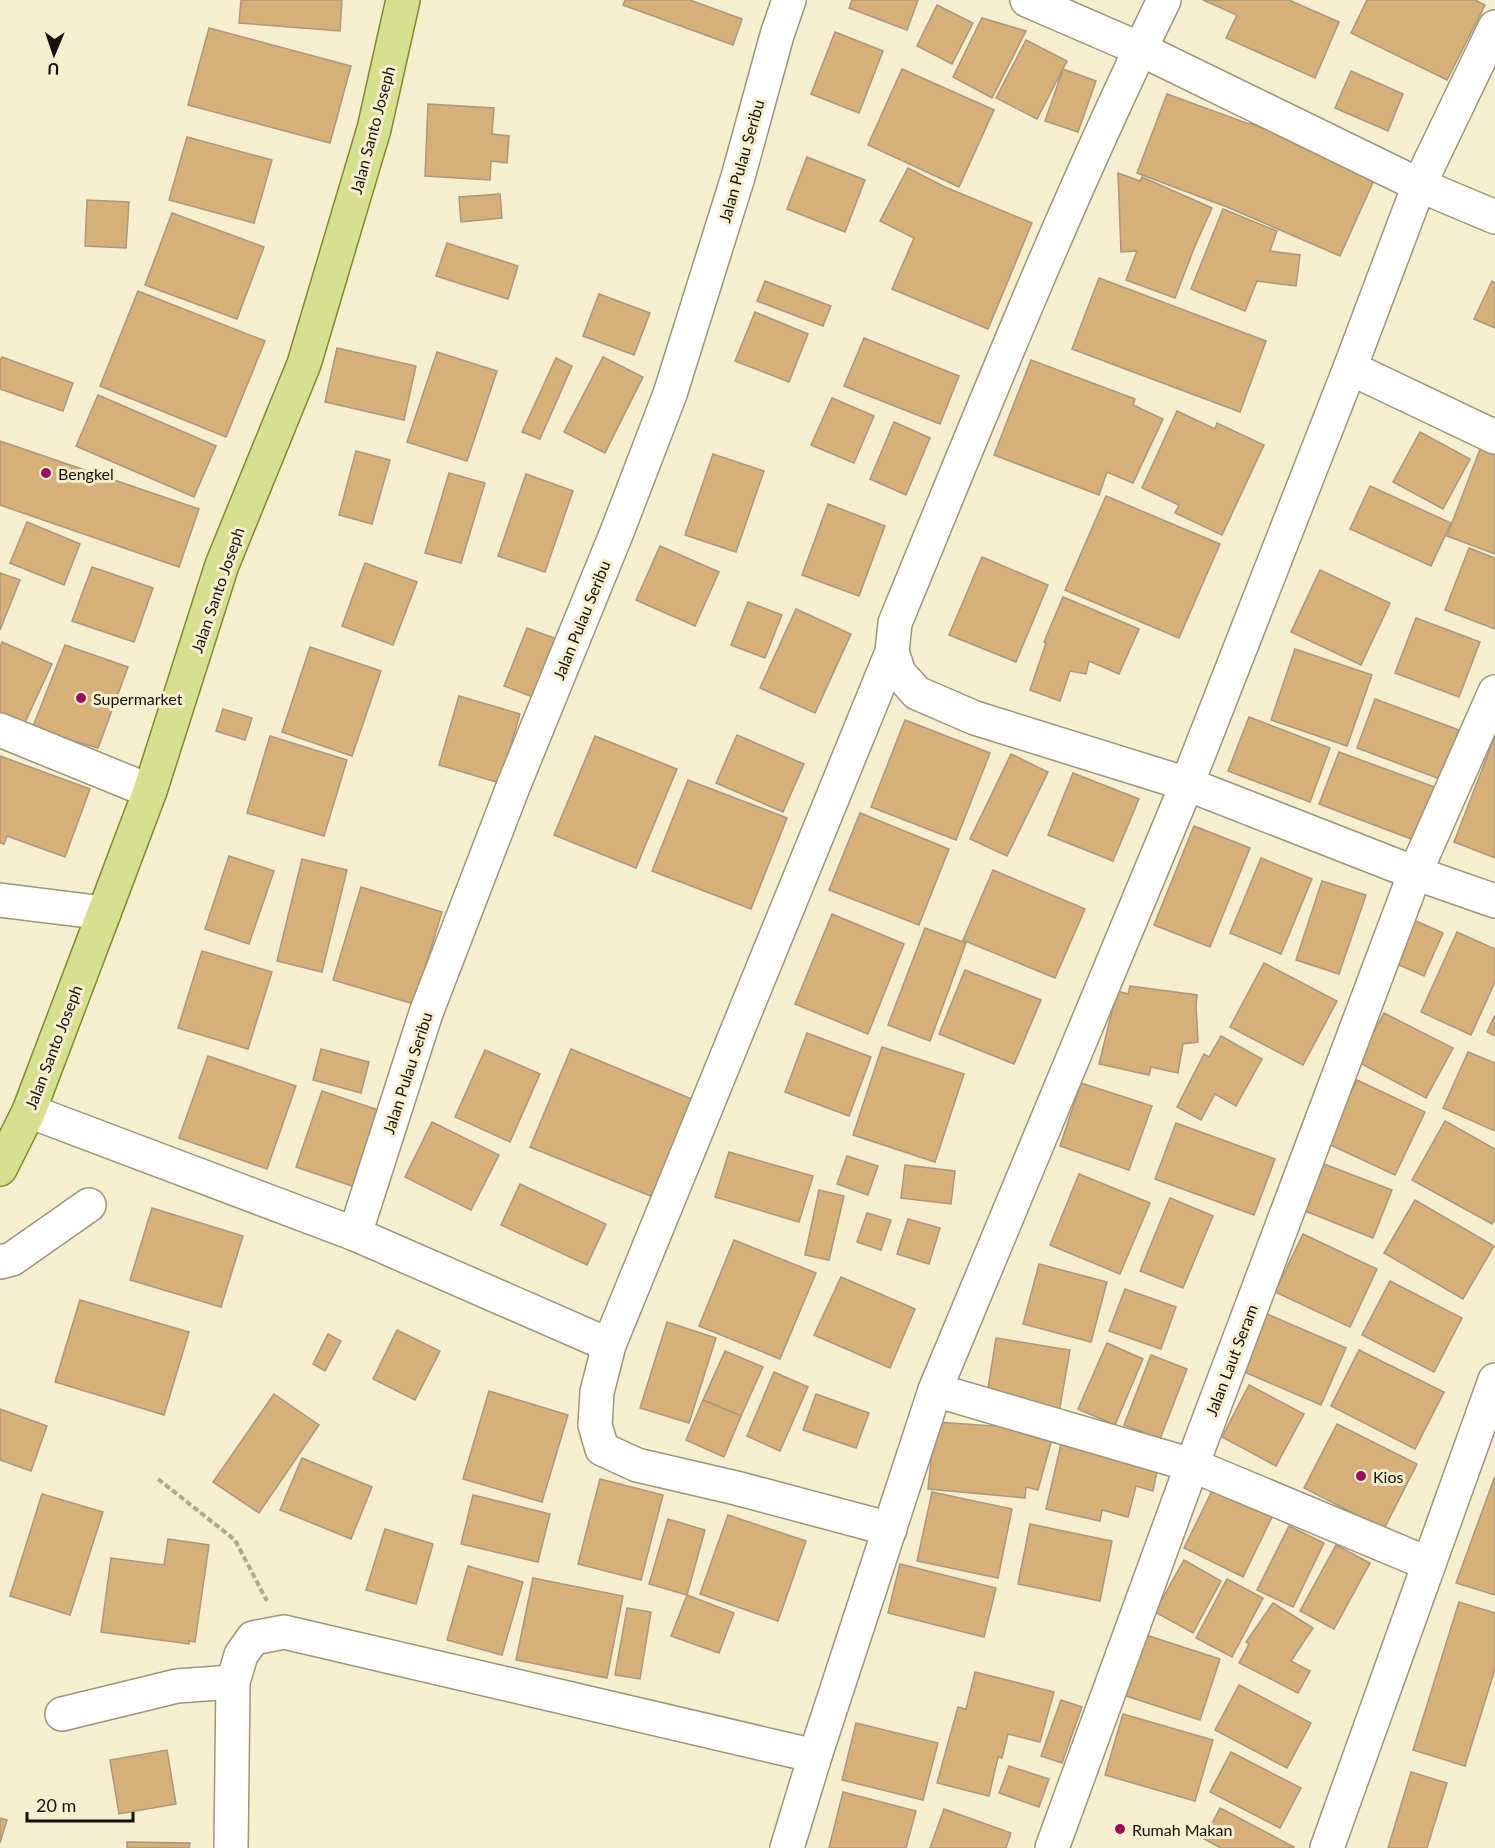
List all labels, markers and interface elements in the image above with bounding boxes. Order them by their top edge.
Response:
north arrow [24,24,84,84]
text: U [47,60,60,79]
street label: Jalan Santo Joseph [346,64,398,196]
street label: Jalan Pulau Seribu [714,97,768,225]
place label: Bengkel [58,464,114,483]
marker: Bengkel [39,466,53,480]
street label: Jalan Santo Joseph [187,525,247,655]
street label: Jalan Pulau Seribu [548,558,614,682]
place label: Supermarket [93,689,183,708]
marker: Supermarket [74,691,88,705]
street label: Jalan Santo Joseph [21,982,85,1112]
street label: Jalan Pulau Seribu [378,1010,436,1136]
street label: Jalan Laut Seram [1201,1302,1261,1418]
place label: Kios [1373,1467,1404,1486]
marker: Kios [1354,1469,1368,1483]
scale bar [27,1785,134,1823]
text: 20 m [36,1794,76,1816]
place label: Rumah Makan [1132,1820,1232,1839]
marker: Rumah Makan [1113,1822,1127,1836]

